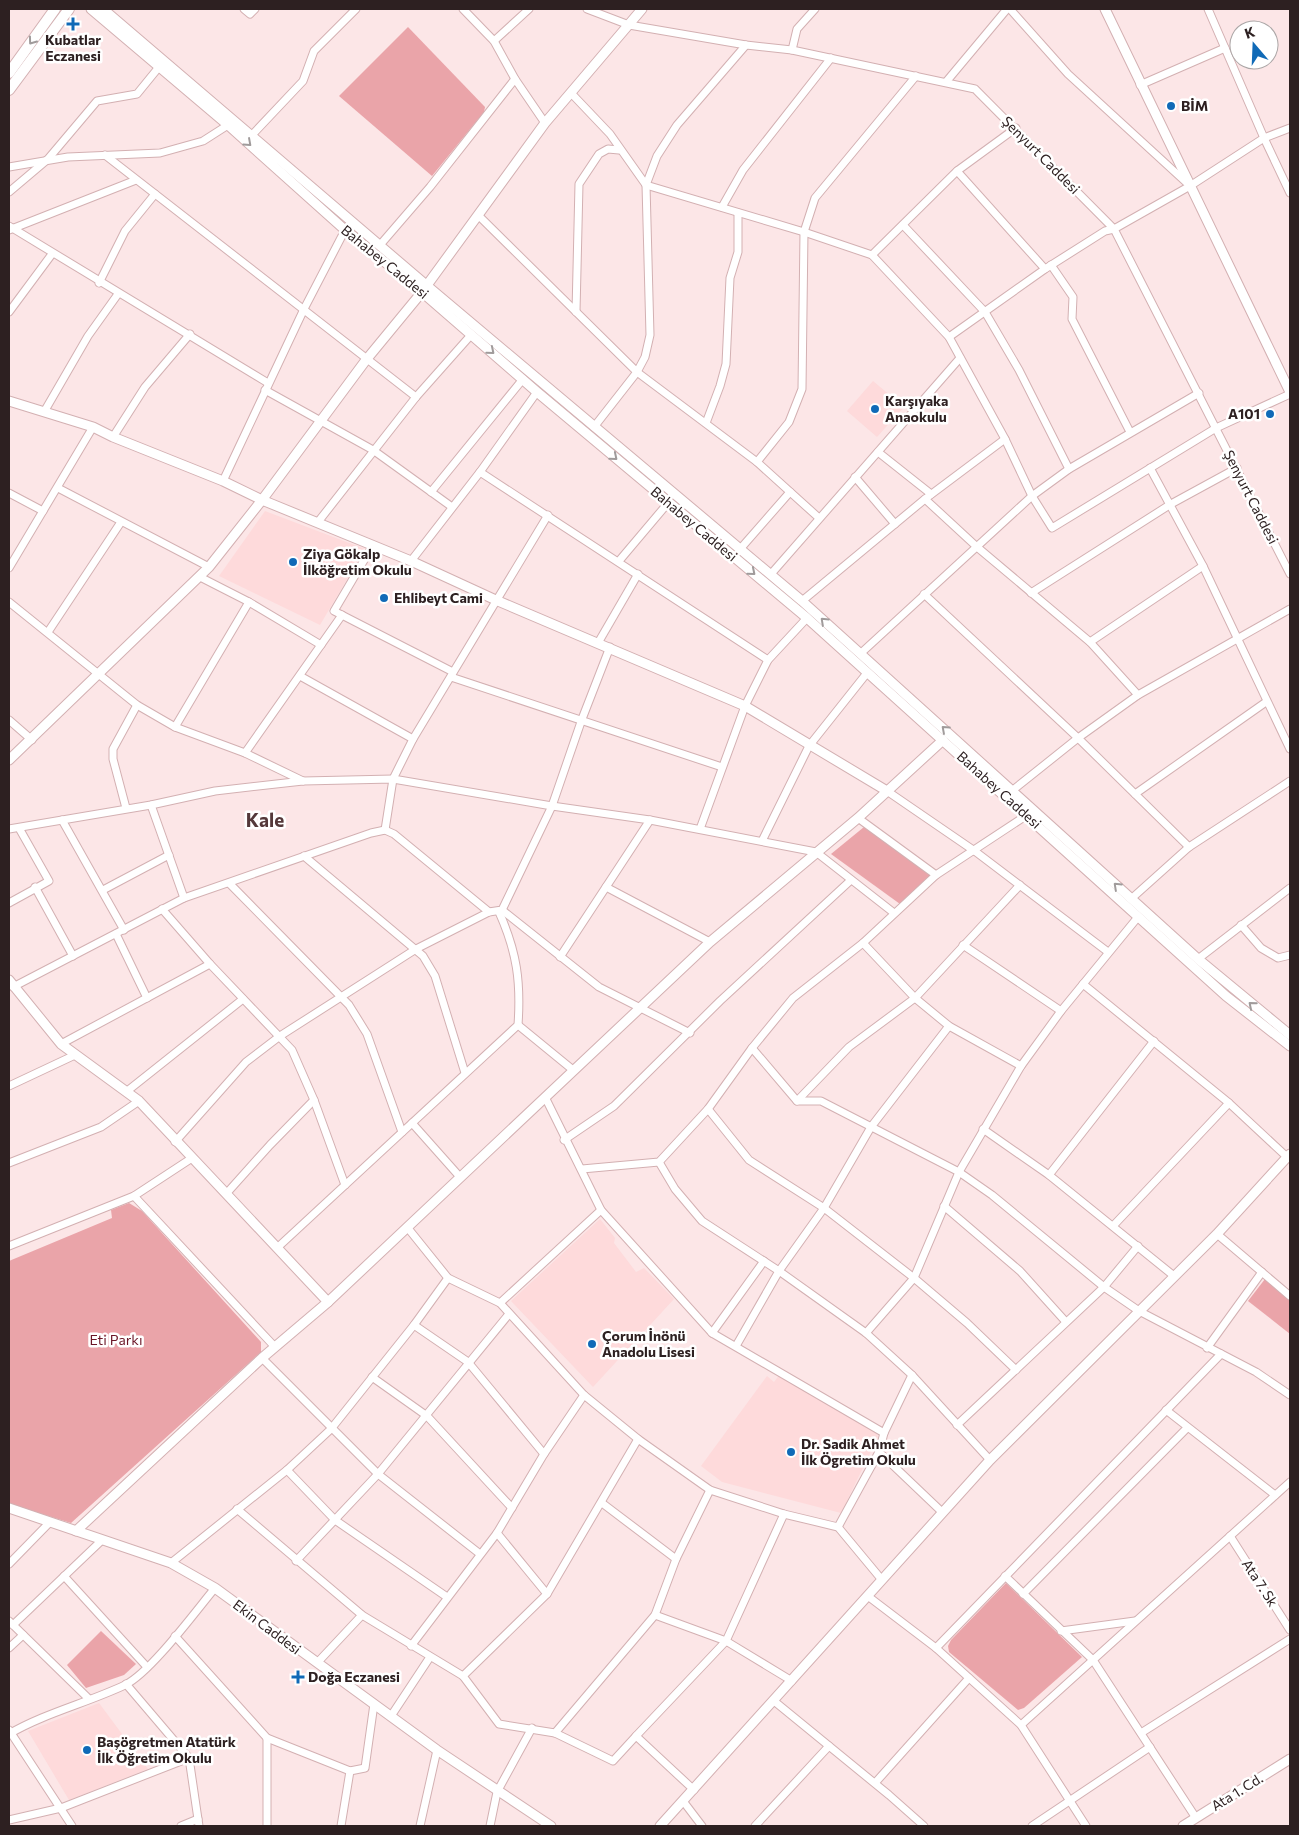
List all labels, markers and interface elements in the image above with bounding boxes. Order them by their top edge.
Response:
marker: Kubatlar Eczanesi [67,18,79,30]
north arrow [1229,20,1279,70]
text: K [1242,23,1257,42]
place label: Kubatlar Eczanesi [45,31,101,64]
one-way arrow [29,35,38,45]
place label: BİM [1181,97,1208,114]
marker: BİM [1165,100,1177,112]
street label: Şenyurt Caddesi [999,112,1084,197]
one-way arrow [242,137,251,146]
street label: Bahabey Caddesi [338,221,432,302]
one-way arrow [485,345,494,354]
place label: Karşıyaka Anaokulu [885,392,949,425]
marker: Karşıyaka Anaokulu [869,403,881,415]
place label: A101 [1228,405,1260,422]
marker: A101 [1264,408,1276,420]
street label: Şenyurt Caddesi [1220,447,1282,547]
one-way arrow [608,451,617,460]
street label: Bahabey Caddesi [648,483,741,565]
place label: Ziya Gökalp İlköğretim Okulu [303,545,412,578]
marker: Ziya Gökalp İlköğretim Okulu [287,556,299,568]
one-way arrow [746,567,755,575]
place label: Ehlibeyt Cami [394,589,483,606]
marker: Ehlibeyt Cami [378,592,390,604]
one-way arrow [820,618,829,627]
one-way arrow [941,726,950,735]
street label: Bahabey Caddesi [954,747,1045,832]
district label: Kale [246,808,284,831]
one-way arrow [1114,883,1123,892]
one-way arrow [1248,1001,1257,1010]
place label: Çorum İnönü Anadolu Lisesi [602,1327,695,1360]
park label: Eti Parkı [89,1331,143,1348]
marker: Çorum İnönü Anadolu Lisesi [586,1338,598,1350]
place label: Dr. Sadik Ahmet İlk Ögretim Okulu [801,1435,916,1468]
marker: Dr. Sadik Ahmet İlk Ögretim Okulu [785,1446,797,1458]
street label: Ata 7. Sk [1239,1556,1282,1610]
street label: Ekin Caddesi [230,1596,305,1658]
place label: Doğa Eczanesi [308,1668,400,1685]
marker: Doğa Eczanesi [292,1671,304,1683]
place label: Başögretmen Atatürk İlk Öğretim Okulu [97,1733,236,1766]
marker: Başögretmen Atatürk İlk Öğretim Okulu [81,1744,93,1756]
street label: Ata 1. Cd. [1208,1769,1266,1814]

